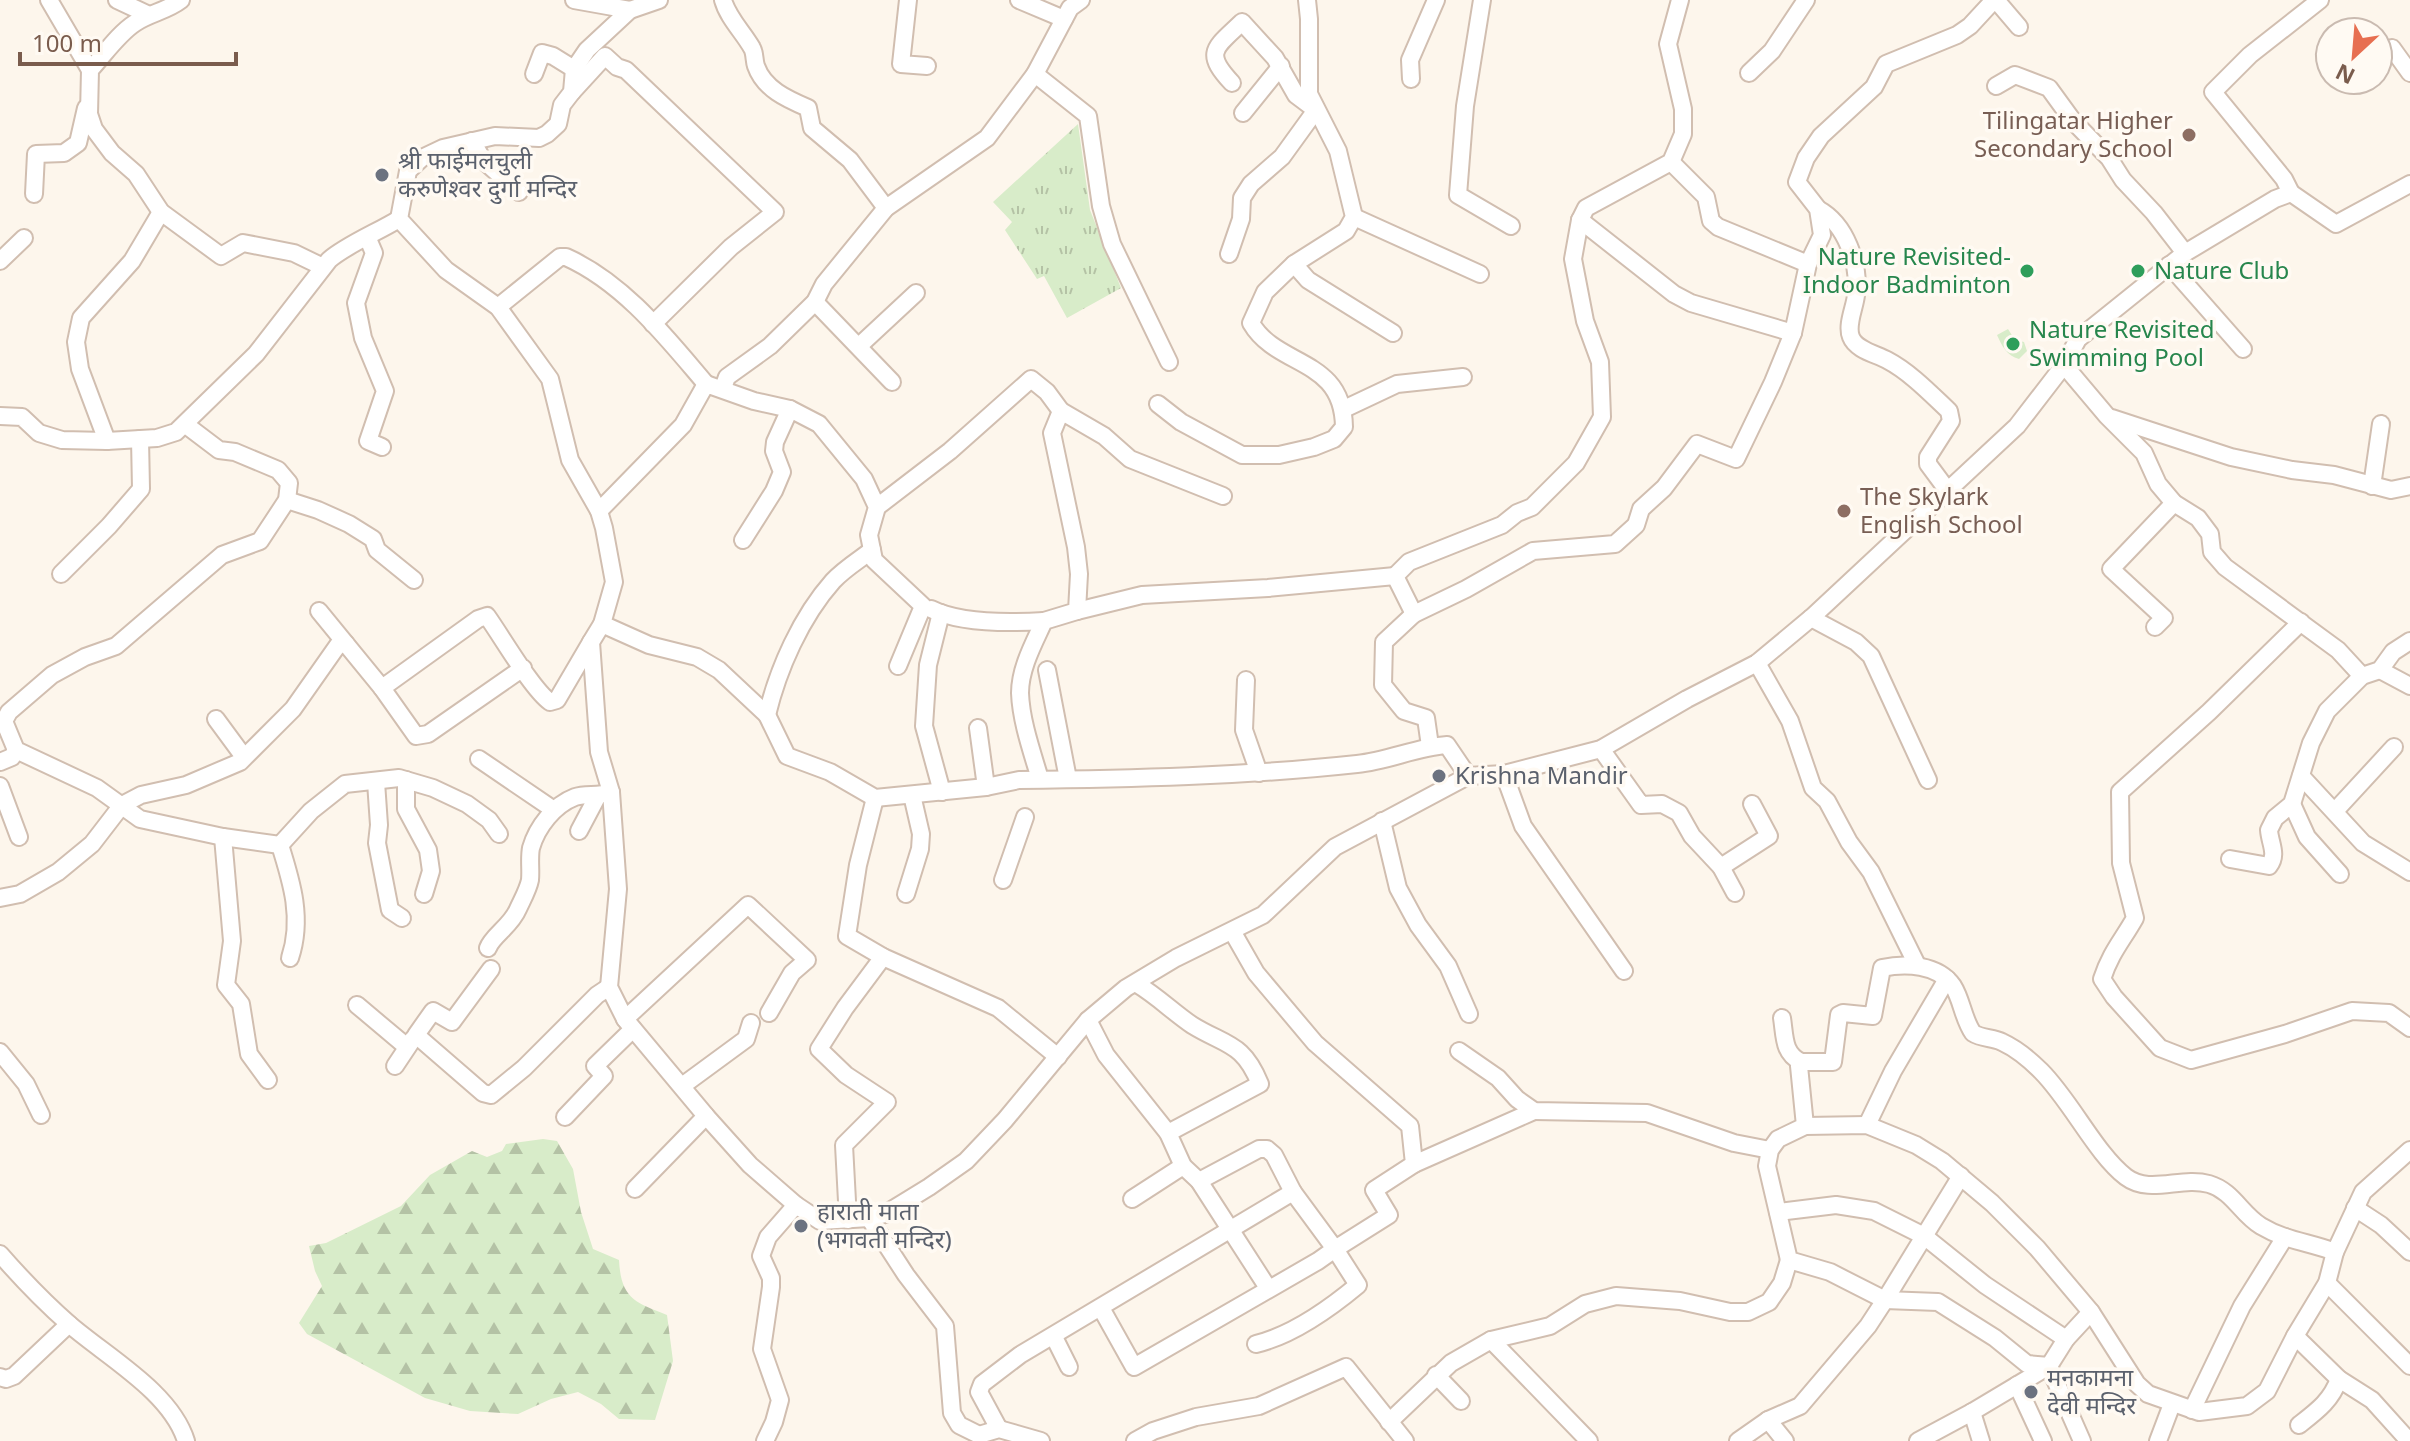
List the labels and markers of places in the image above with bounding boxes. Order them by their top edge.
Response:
place label: Tilingatar Higher Secondary School [1974,103,2173,164]
marker: Tilingatar Higher Secondary School [2180,126,2198,144]
place label: श्री फाईमलचुली करुणेश्वर दुर्गा मन्दिर [398,143,578,204]
marker: श्री फाईमलचुली करुणेश्वर दुर्गा मन्दिर [373,166,391,184]
place label: Nature Revisited- Indoor Badminton [1803,239,2011,300]
place label: Nature Club [2154,253,2289,286]
marker: Nature Revisited- Indoor Badminton [2018,262,2036,280]
marker: Nature Club [2129,262,2147,280]
place label: Nature Revisited Swimming Pool [2029,312,2214,373]
marker: Nature Revisited Swimming Pool [2004,335,2022,353]
place label: The Skylark English School [1860,479,2023,540]
marker: The Skylark English School [1835,502,1853,520]
place label: Krishna Mandir [1455,758,1628,791]
marker: Krishna Mandir [1430,767,1448,785]
place label: हाराती माता (भगवती मन्दिर) [817,1194,952,1255]
marker: हाराती माता (भगवती मन्दिर) [792,1217,810,1235]
place label: मनकामना देवी मन्दिर [2047,1360,2137,1421]
marker: मनकामना देवी मन्दिर [2022,1383,2040,1401]

